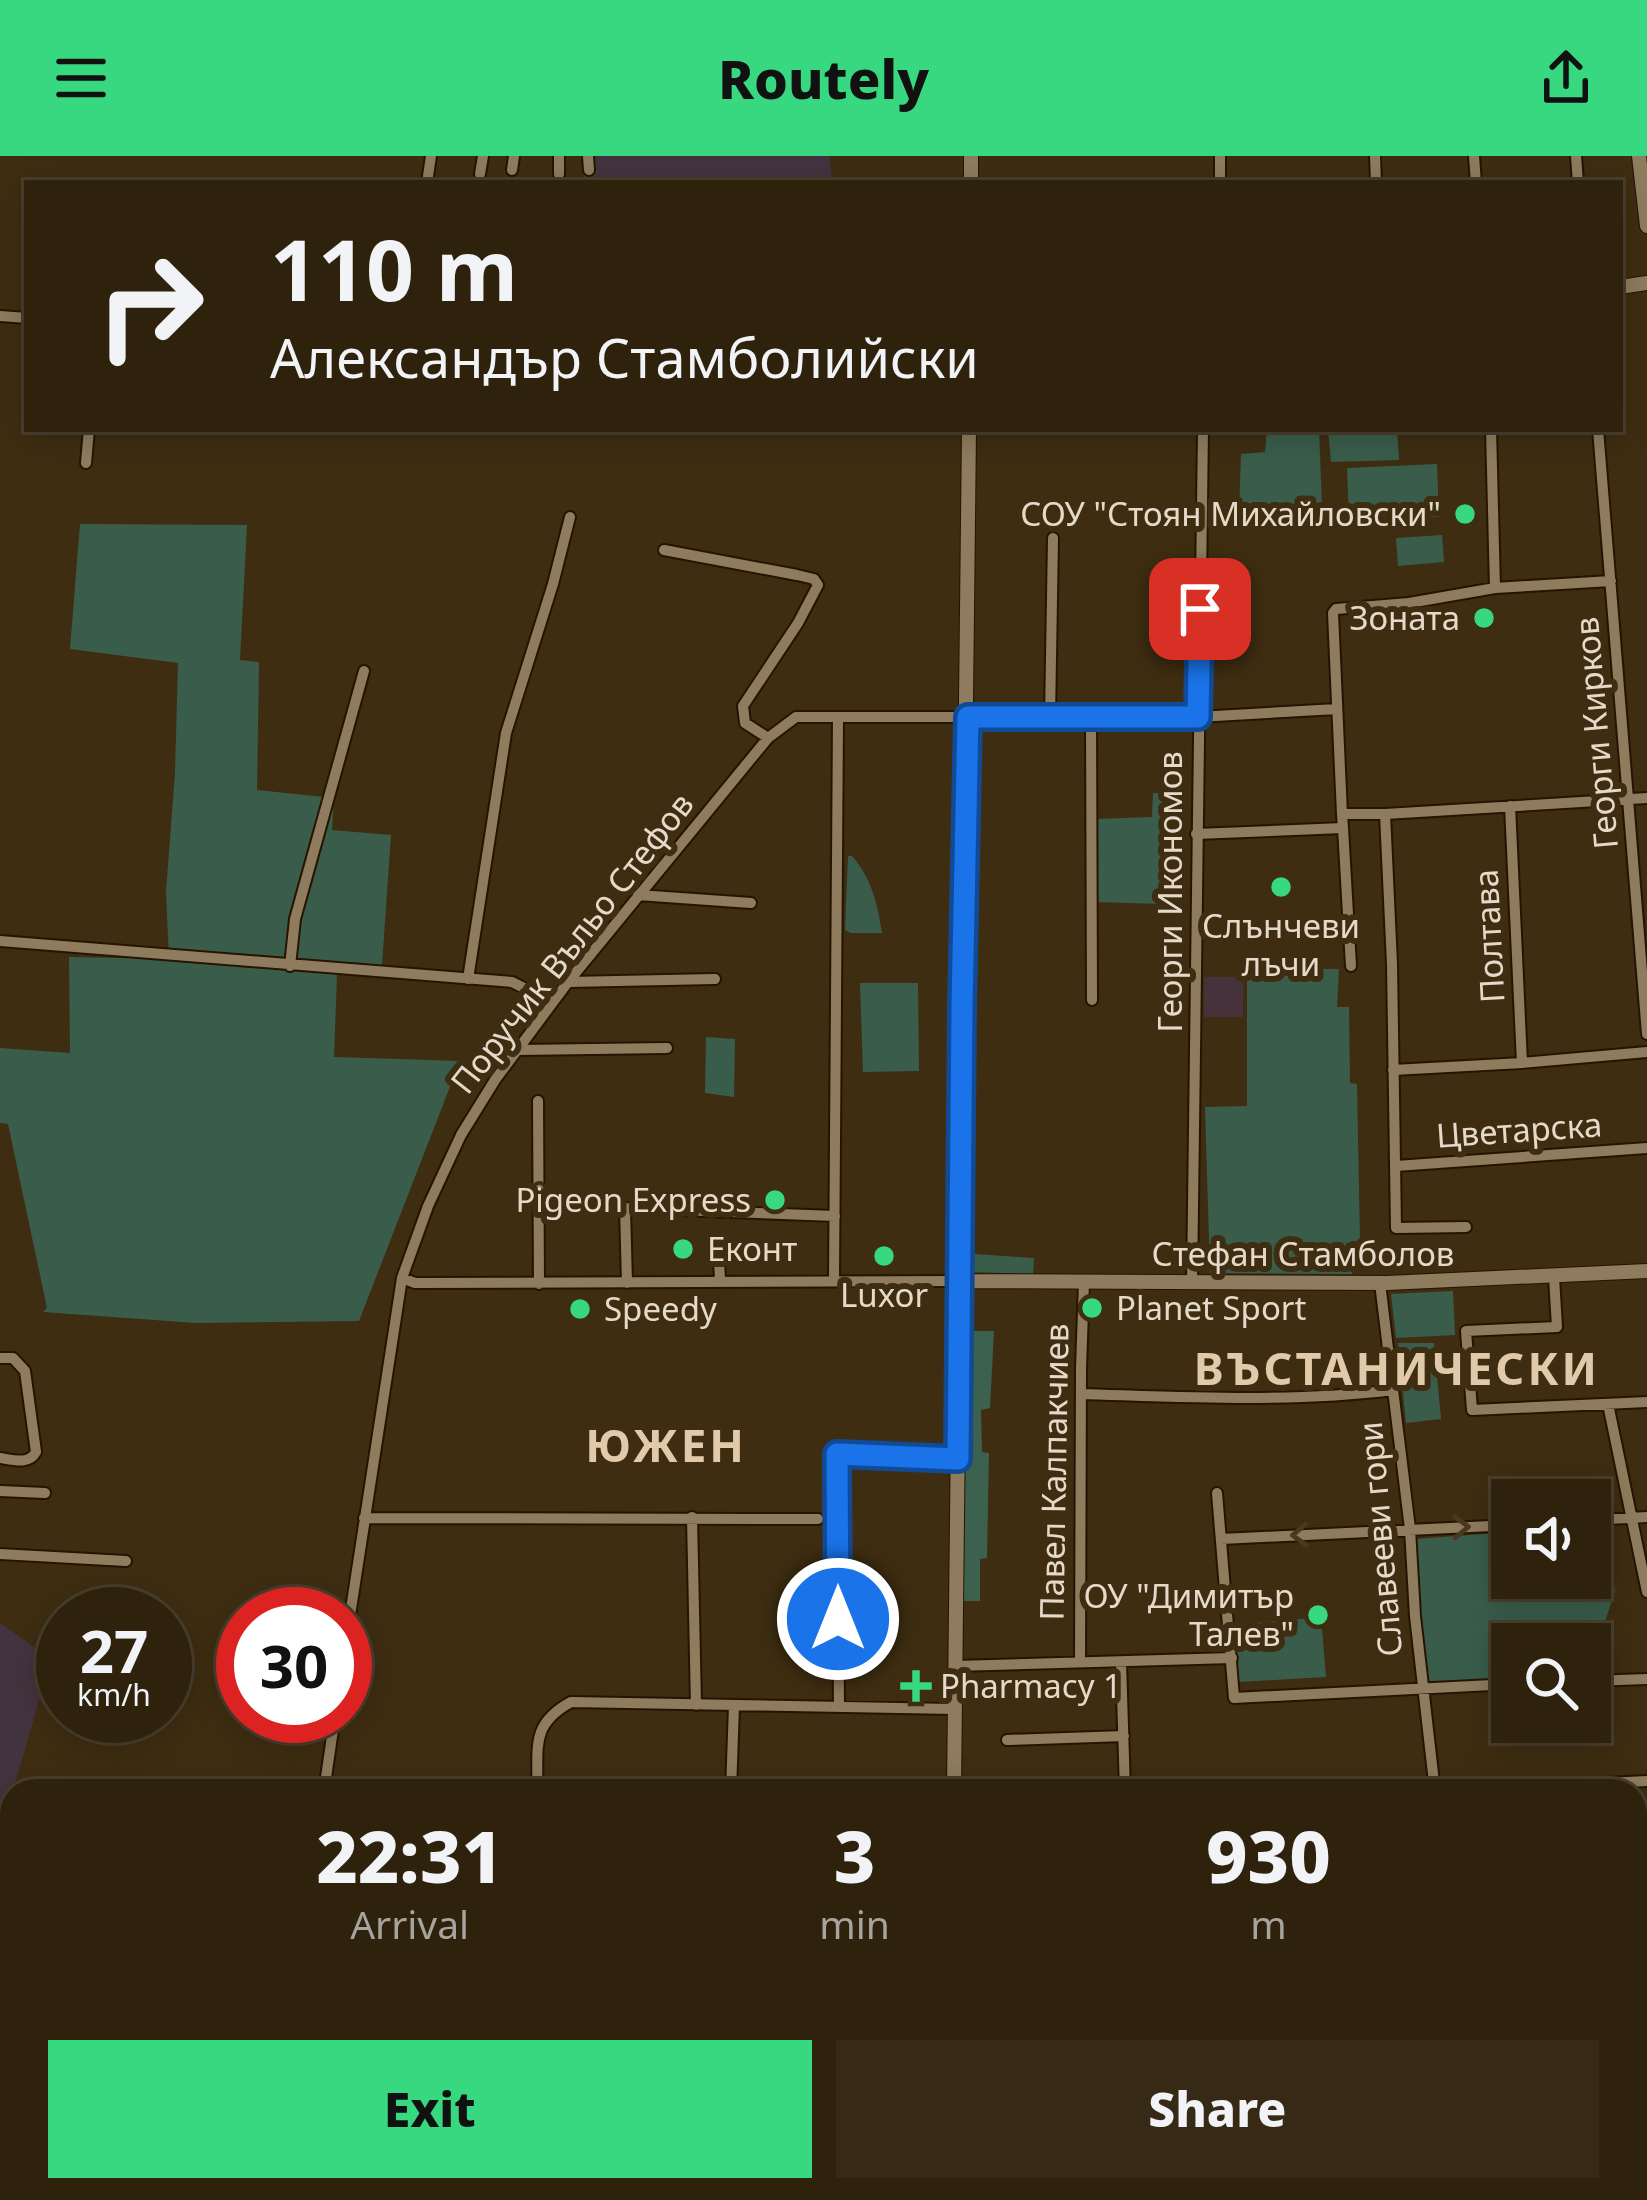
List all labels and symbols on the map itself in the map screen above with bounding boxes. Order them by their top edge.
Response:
place label: СОУ "Стоян Михайловски" [1020,491,1441,536]
marker: СОУ "Стоян Михайловски" [1452,501,1478,527]
pin [1149,558,1251,660]
place label: Зоната [1349,595,1460,640]
marker: Зоната [1471,605,1497,631]
street label: Георги Кирков [1563,615,1628,851]
street label: Георги Икономов [1147,751,1192,1033]
street label: Поручик Въльо Стефов [440,783,703,1102]
street label: Полтава [1463,868,1514,1004]
marker: Слънчеви лъчи [1268,874,1294,900]
place label: Слънчеви лъчи [1202,903,1360,986]
street label: Цветарска [1435,1101,1603,1158]
place label: Pigeon Express [515,1177,751,1222]
marker: Pigeon Express [762,1187,788,1213]
place label: Еконт [707,1226,797,1271]
street label: Стефан Стамболов [1152,1231,1454,1276]
marker: Еконт [670,1236,696,1262]
marker: Luxor [871,1243,897,1269]
place label: Luxor [840,1272,928,1317]
place label: Planet Sport [1116,1285,1306,1330]
place label: Speedy [604,1286,717,1331]
marker: Planet Sport [1079,1295,1105,1321]
marker: Speedy [567,1296,593,1322]
street label: Павел Калпакчиев [1028,1323,1079,1621]
district label: ВЪСТАНИЧЕСКИ [1194,1337,1600,1398]
district label: ЮЖЕН [585,1414,747,1475]
street label: Славееви гори [1347,1420,1412,1658]
one-way arrow [1452,1514,1471,1540]
one-way arrow [1290,1522,1309,1548]
position arrow [775,1556,901,1682]
place label: ОУ "Димитър Талев" [1083,1573,1294,1656]
speed limit sign: 30 [216,1587,372,1743]
marker: ОУ "Димитър Талев" [1305,1602,1331,1628]
place label: Pharmacy 1 [940,1663,1122,1708]
marker: Pharmacy 1 [903,1673,929,1699]

